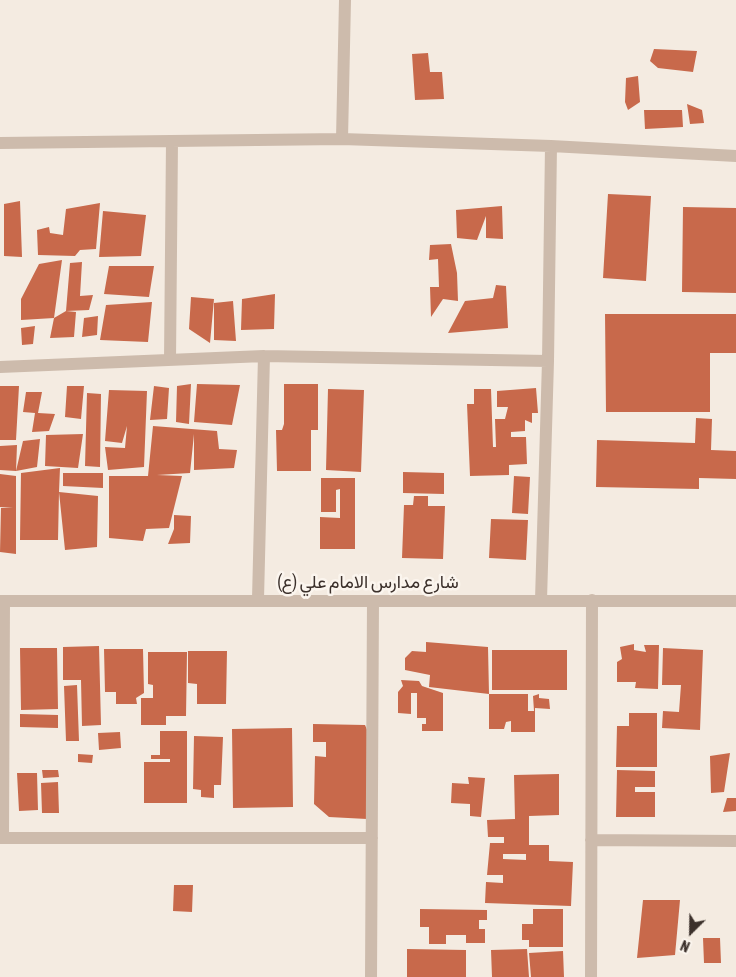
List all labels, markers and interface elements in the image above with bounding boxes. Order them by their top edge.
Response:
street label: شارع مدارس الامام علي (ع) [277,571,459,593]
north arrow [666,907,716,957]
text: N [678,937,692,955]

